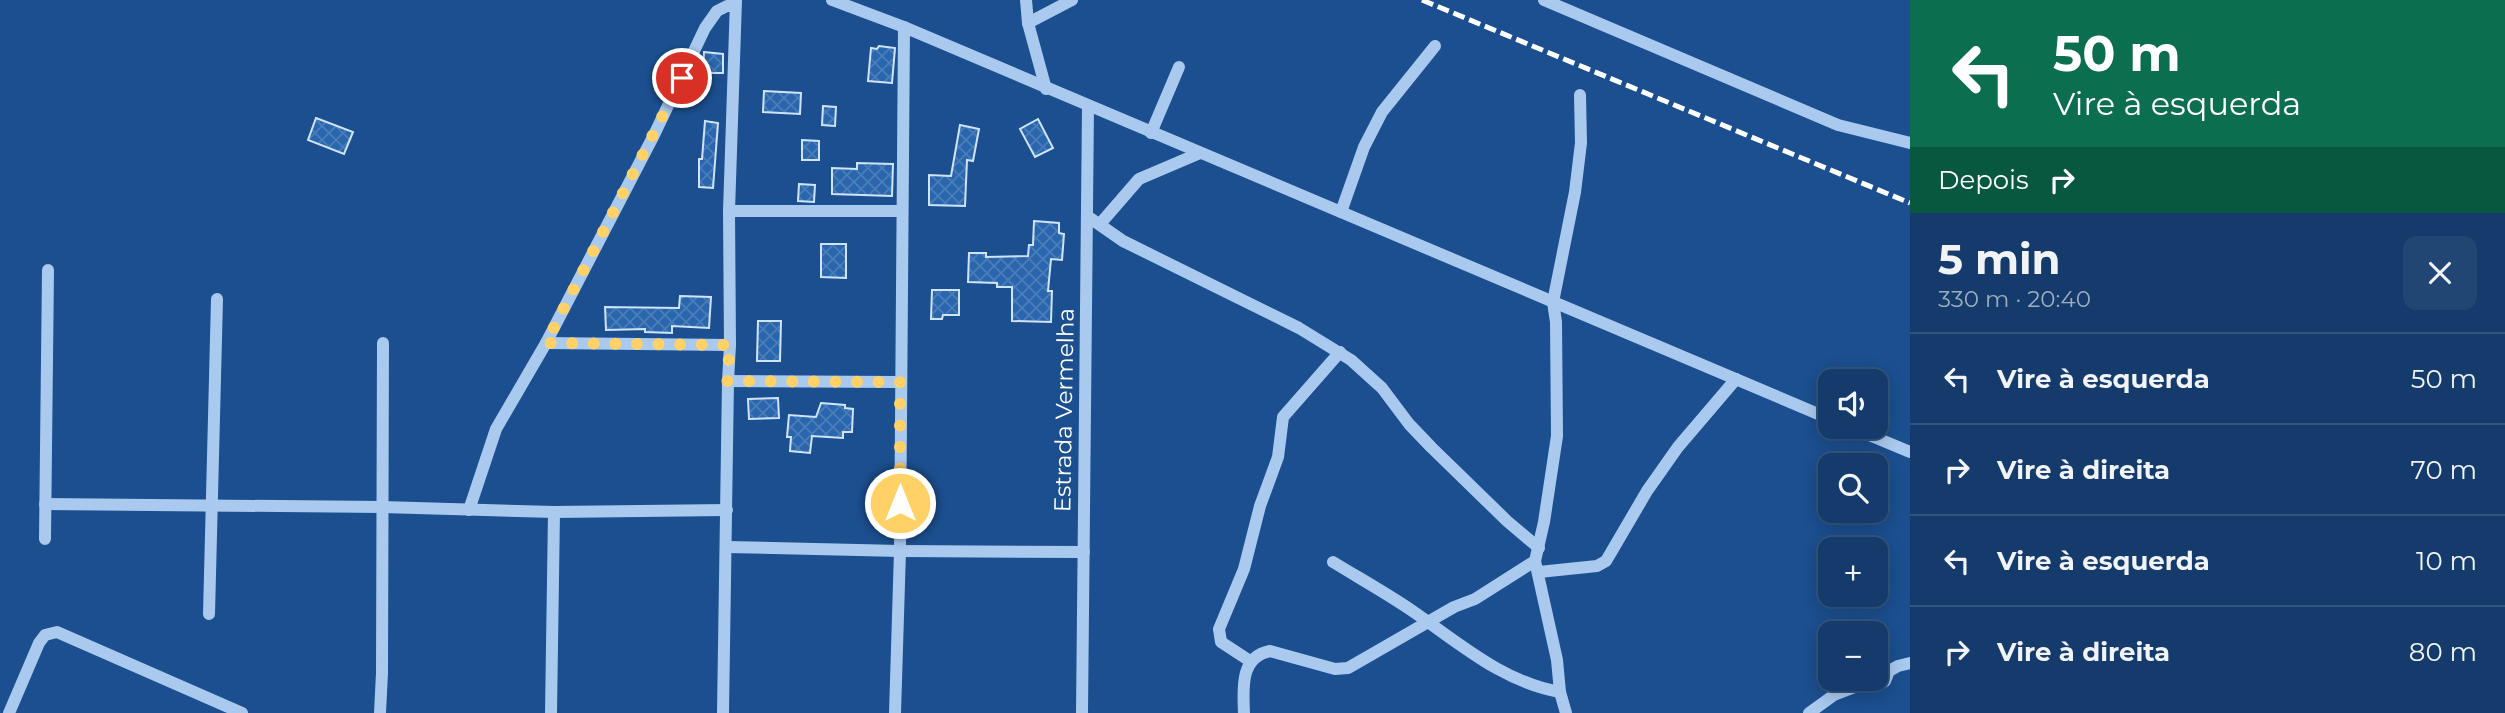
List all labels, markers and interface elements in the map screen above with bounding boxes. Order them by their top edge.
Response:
text: 50 m [2053,24,2181,83]
icon: left [1938,28,2029,119]
pin [652,48,712,108]
icon: arrive [663,59,701,97]
text: Vire à esquerda [2053,84,2301,123]
icon: right [2043,161,2081,199]
text: Depois [1938,164,2029,196]
text: 5 min [1938,233,2061,285]
button: close [2403,236,2477,310]
text: 330 m · 20:40 [1938,285,2091,313]
street label: Estrada Vermelha [1048,308,1080,512]
icon: left [1938,360,1976,398]
text: Vire à esquerda [1997,363,2210,395]
text: 50 m [2411,363,2477,395]
map controls [1818,369,1888,691]
button: sound [1818,369,1888,439]
icon: right [1938,451,1976,489]
button: search [1818,453,1888,523]
text: Vire à direita [1997,454,2170,486]
text: 70 m [2411,454,2477,486]
position arrow [863,466,937,540]
button: + [1818,537,1888,607]
icon: left [1938,542,1976,580]
text: Vire à esquerda [1997,545,2210,577]
text: 10 m [2416,545,2477,577]
button: − [1818,621,1888,691]
icon: right [1938,633,1976,671]
text: Vire à direita [1997,636,2170,668]
text: 80 m [2409,636,2477,668]

